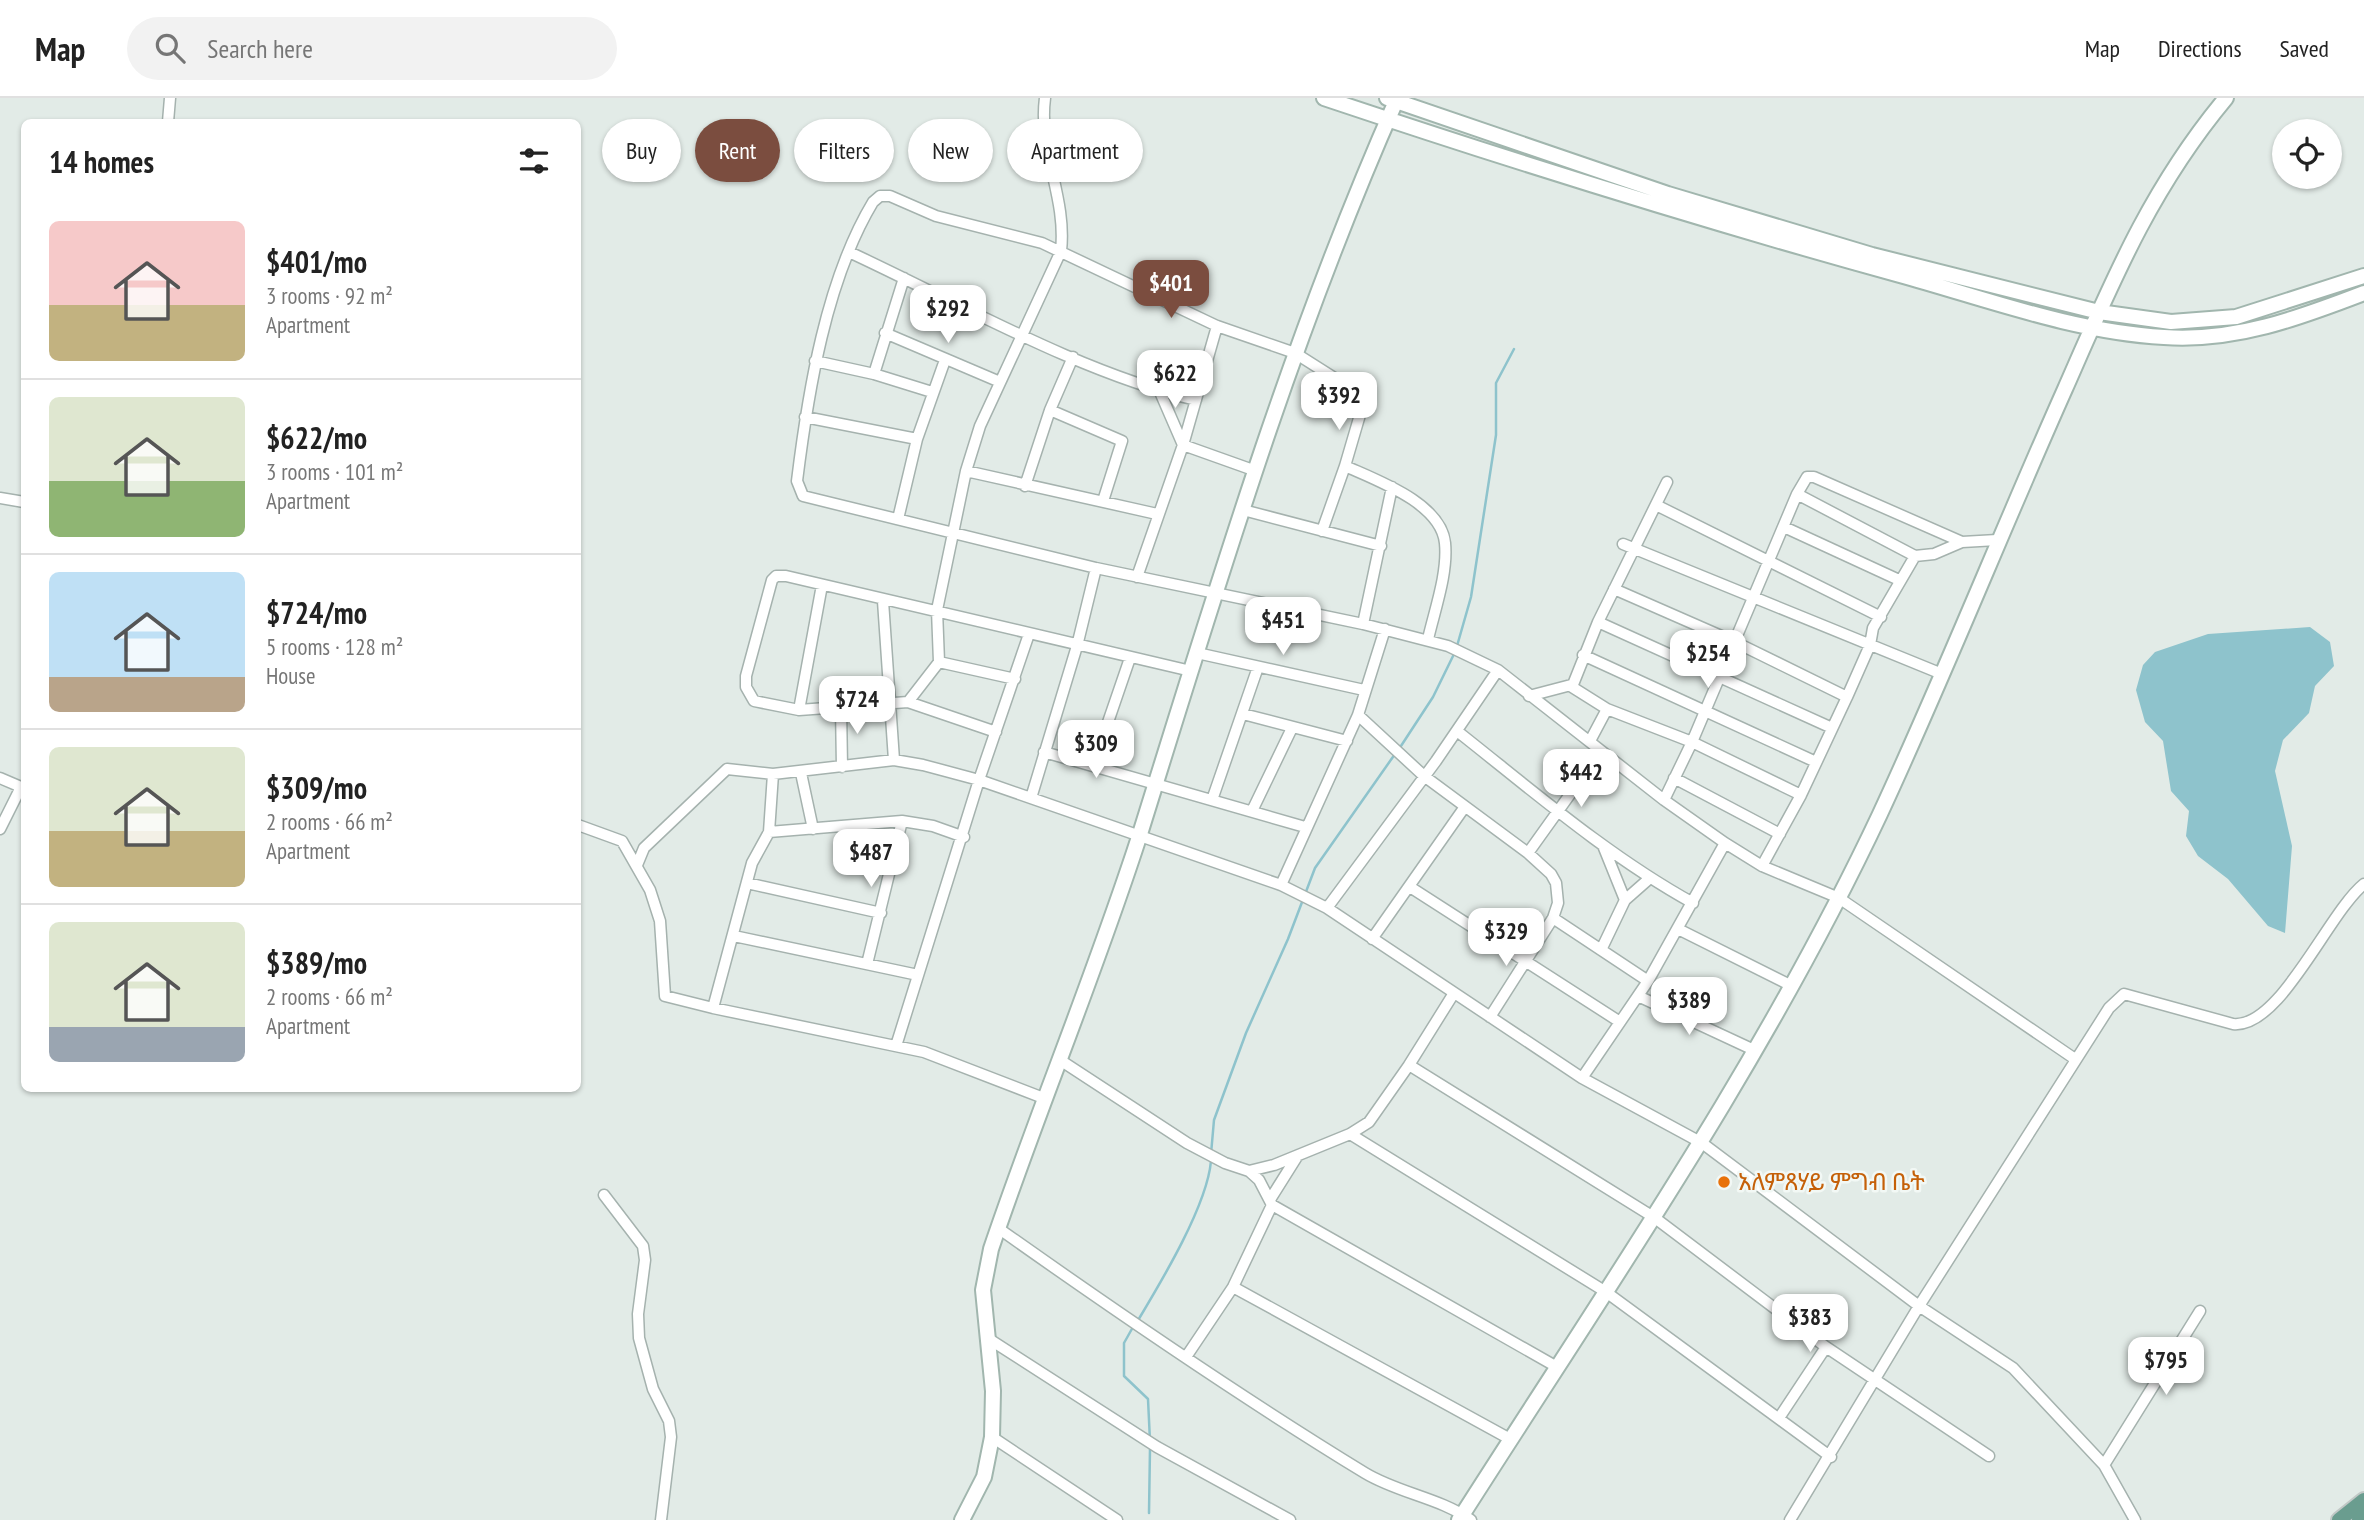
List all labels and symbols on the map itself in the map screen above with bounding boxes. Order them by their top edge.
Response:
pin: $401 [1130,260,1212,320]
pin: $292 [907,286,989,345]
pin: $622 [1134,350,1216,410]
pin: $392 [1298,372,1380,432]
pin: $451 [1242,598,1324,657]
pin: $254 [1667,630,1749,690]
pin: $724 [816,676,898,736]
pin: $309 [1055,720,1137,780]
pin: $442 [1540,750,1622,809]
pin: $487 [830,830,912,889]
pin: $329 [1465,908,1547,968]
pin: $389 [1648,978,1730,1037]
place label: አለምጸሃይ ምግብ ቤት [1738,1166,1925,1197]
marker: አለምጸሃይ ምግብ ቤት [1716,1174,1732,1190]
pin: $383 [1769,1294,1851,1354]
pin: $795 [2125,1338,2207,1397]

